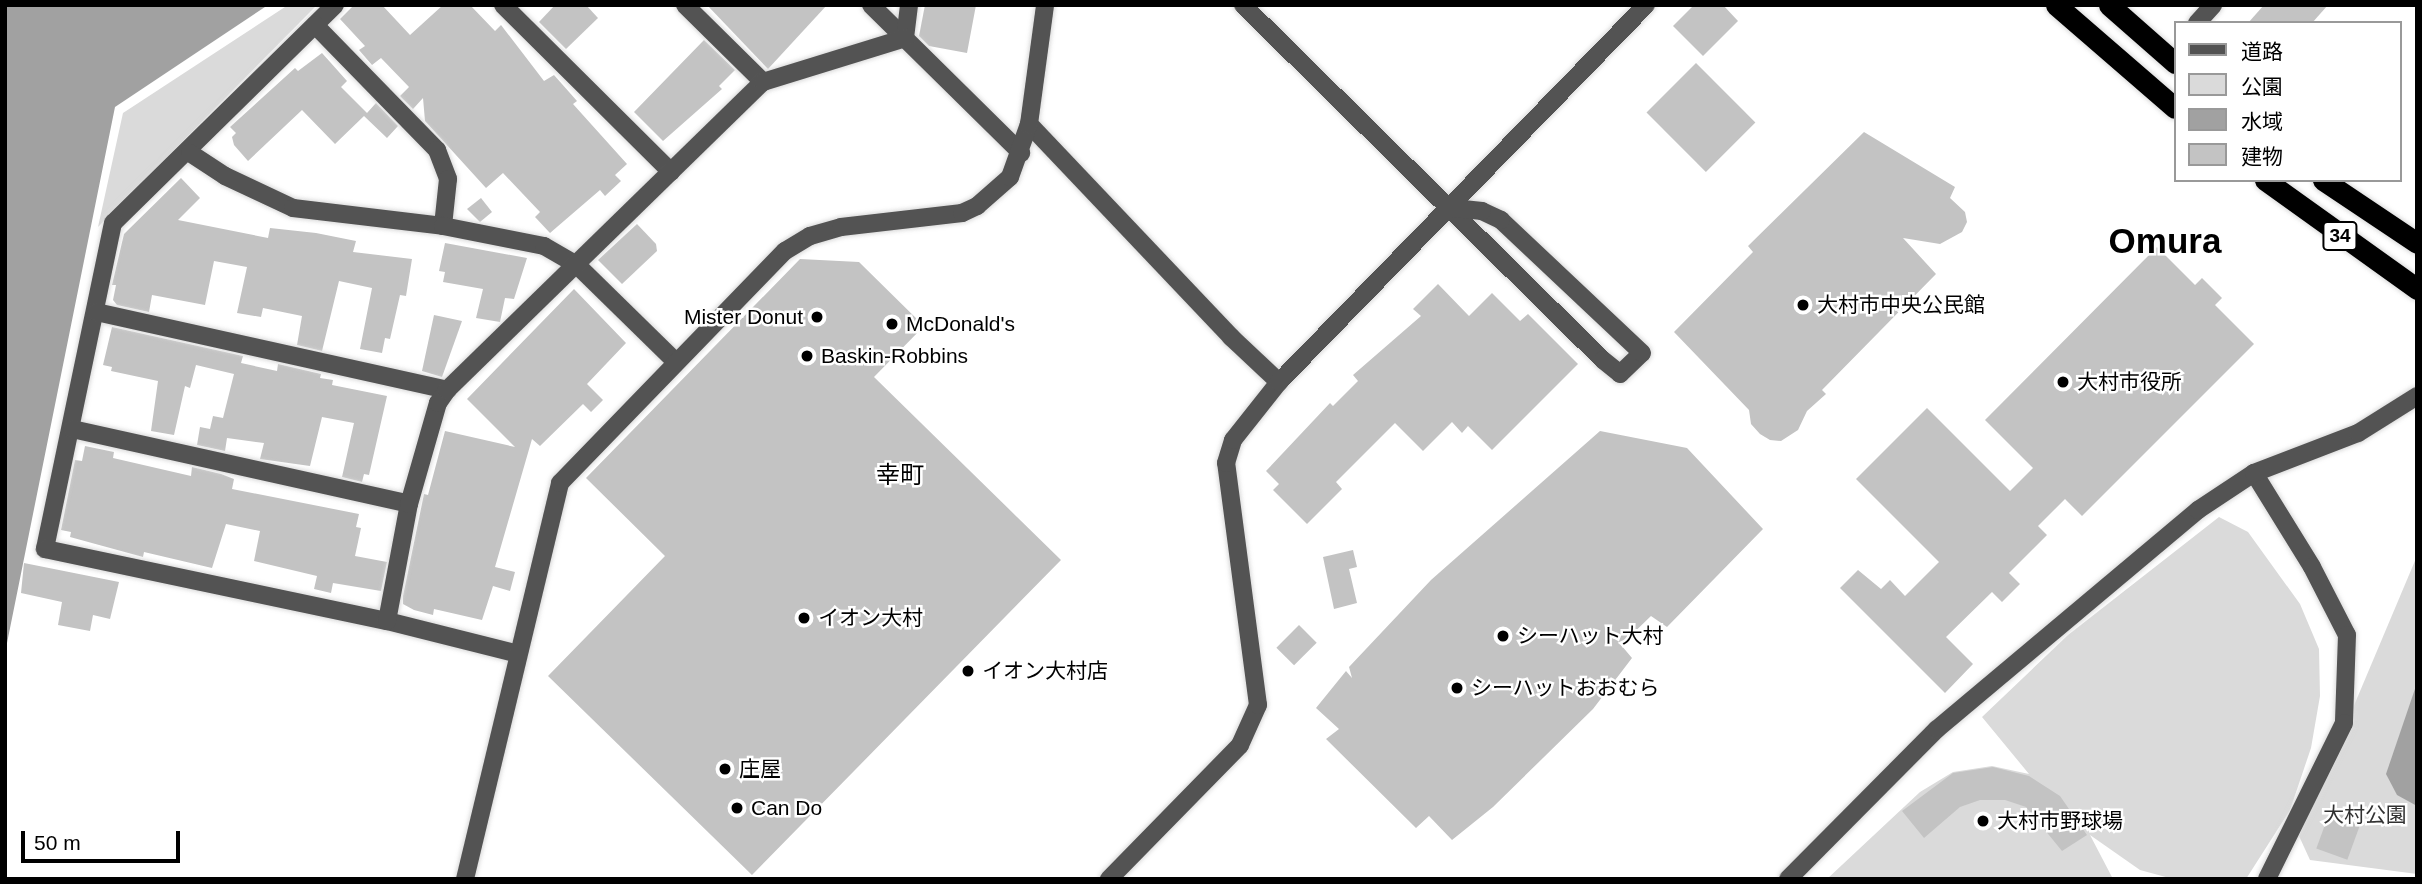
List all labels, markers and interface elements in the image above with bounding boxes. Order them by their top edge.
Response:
legend [2174,21,2401,182]
text: 道路 [2241,40,2283,63]
text: 公園 [2241,75,2283,98]
text: 水域 [2241,110,2283,133]
text: 建物 [2241,145,2283,168]
district label: Omura [2109,220,2221,262]
road number: 34 [2321,220,2359,252]
place label: 大村市中央公民館 [1817,292,1985,318]
marker: 大村市中央公民館 [1795,297,1811,313]
place label: Mister Donut [684,304,803,330]
marker: Mister Donut [809,309,825,325]
place label: McDonald's [906,311,1015,337]
marker: McDonald's [884,316,900,332]
place label: Baskin-Robbins [821,343,968,369]
marker: Baskin-Robbins [799,348,815,364]
place label: 大村市役所 [2077,369,2182,395]
marker: 大村市役所 [2055,374,2071,390]
district label: 幸町 [876,461,924,489]
place label: イオン大村 [818,605,923,631]
marker: イオン大村 [796,610,812,626]
place label: シーハット大村 [1517,623,1664,649]
marker: シーハット大村 [1495,628,1511,644]
place label: イオン大村店 [982,658,1108,684]
marker: イオン大村店 [960,663,976,679]
place label: シーハットおおむら [1471,675,1660,701]
marker: シーハットおおむら [1449,680,1465,696]
place label: 庄屋 [739,756,781,782]
marker: 庄屋 [717,761,733,777]
place label: Can Do [751,795,822,821]
marker: Can Do [729,800,745,816]
park label: 大村公園 [2323,802,2407,828]
place label: 大村市野球場 [1997,808,2123,834]
marker: 大村市野球場 [1975,813,1991,829]
scale bar [24,818,184,862]
text: 50 m [34,831,81,854]

